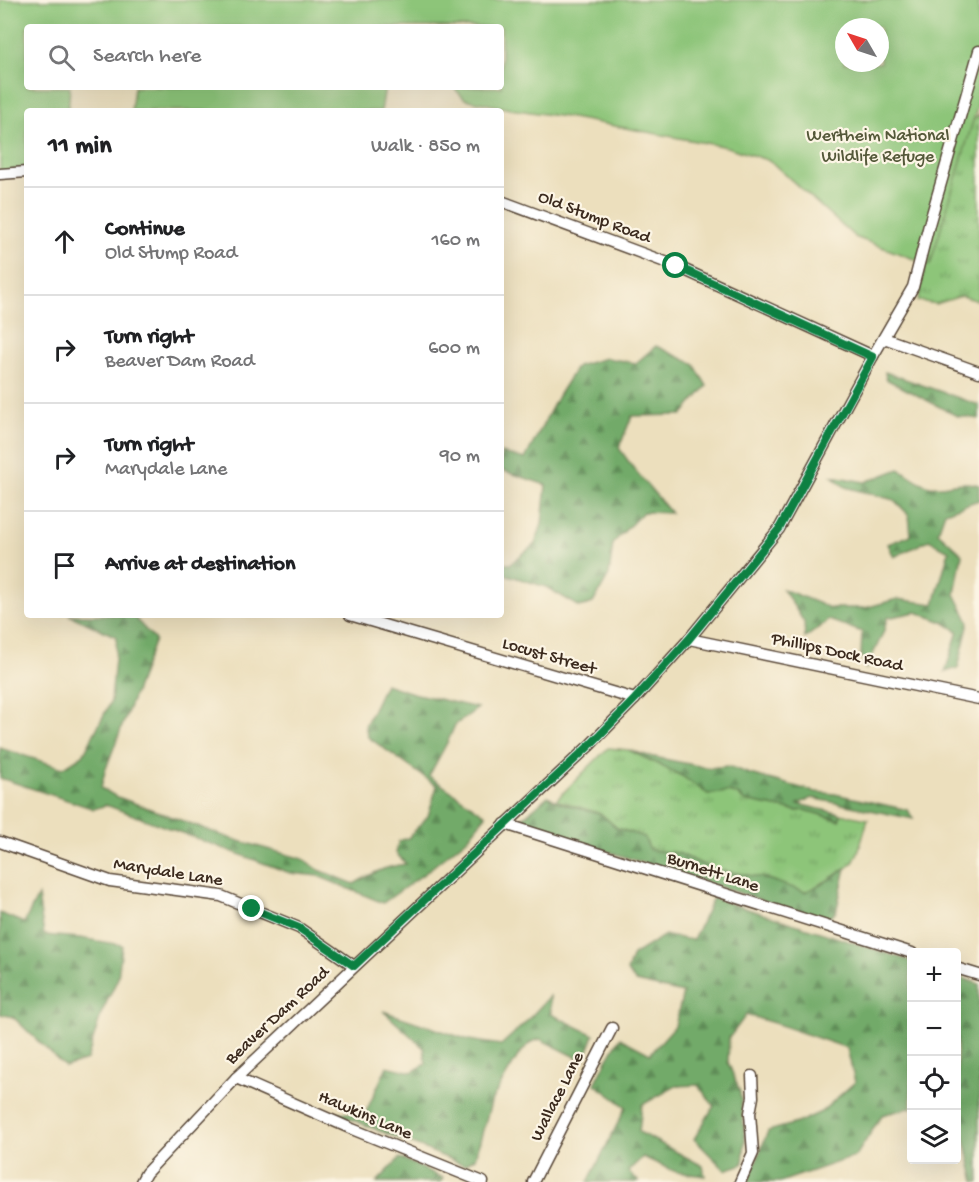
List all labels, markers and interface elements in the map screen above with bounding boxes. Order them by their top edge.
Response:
north arrow [835,18,889,72]
search box [24,24,504,90]
icon: search [45,41,78,74]
text: Search here [93,44,201,70]
park label: Wertheim National Wildlife Refuge [806,126,950,168]
text: 11 min [48,132,112,163]
text: Walk · 850 m [371,136,480,159]
street label: Old Stump Road [535,187,655,250]
text: Continue [105,217,185,243]
icon: ahead [48,225,81,258]
text: 160 m [431,230,480,253]
text: Old Stump Road [105,243,237,266]
route start [662,252,688,278]
text: Turn right [105,325,193,351]
icon: right [48,333,81,366]
text: 600 m [428,338,480,361]
text: Beaver Dam Road [105,351,254,374]
text: Turn right [105,433,193,459]
icon: right [48,441,81,474]
text: 90 m [440,446,480,469]
text: Marydale Lane [105,459,227,482]
icon: arrive [48,549,81,582]
text: Arrive at destination [105,552,295,578]
street label: Phillips Dock Road [768,629,906,677]
street label: Locust Street [500,634,600,681]
street label: Burnett Lane [664,848,762,898]
street label: Marydale Lane [112,854,225,892]
route end [238,895,264,921]
map controls [907,948,961,1164]
button: + [907,948,961,1002]
street label: Beaver Dam Road [221,961,335,1070]
button: − [907,1002,961,1056]
street label: Wallace Lane [527,1048,590,1145]
button: locate [907,1056,961,1110]
street label: Hawkins Lane [315,1087,416,1145]
button: layers [907,1110,961,1164]

